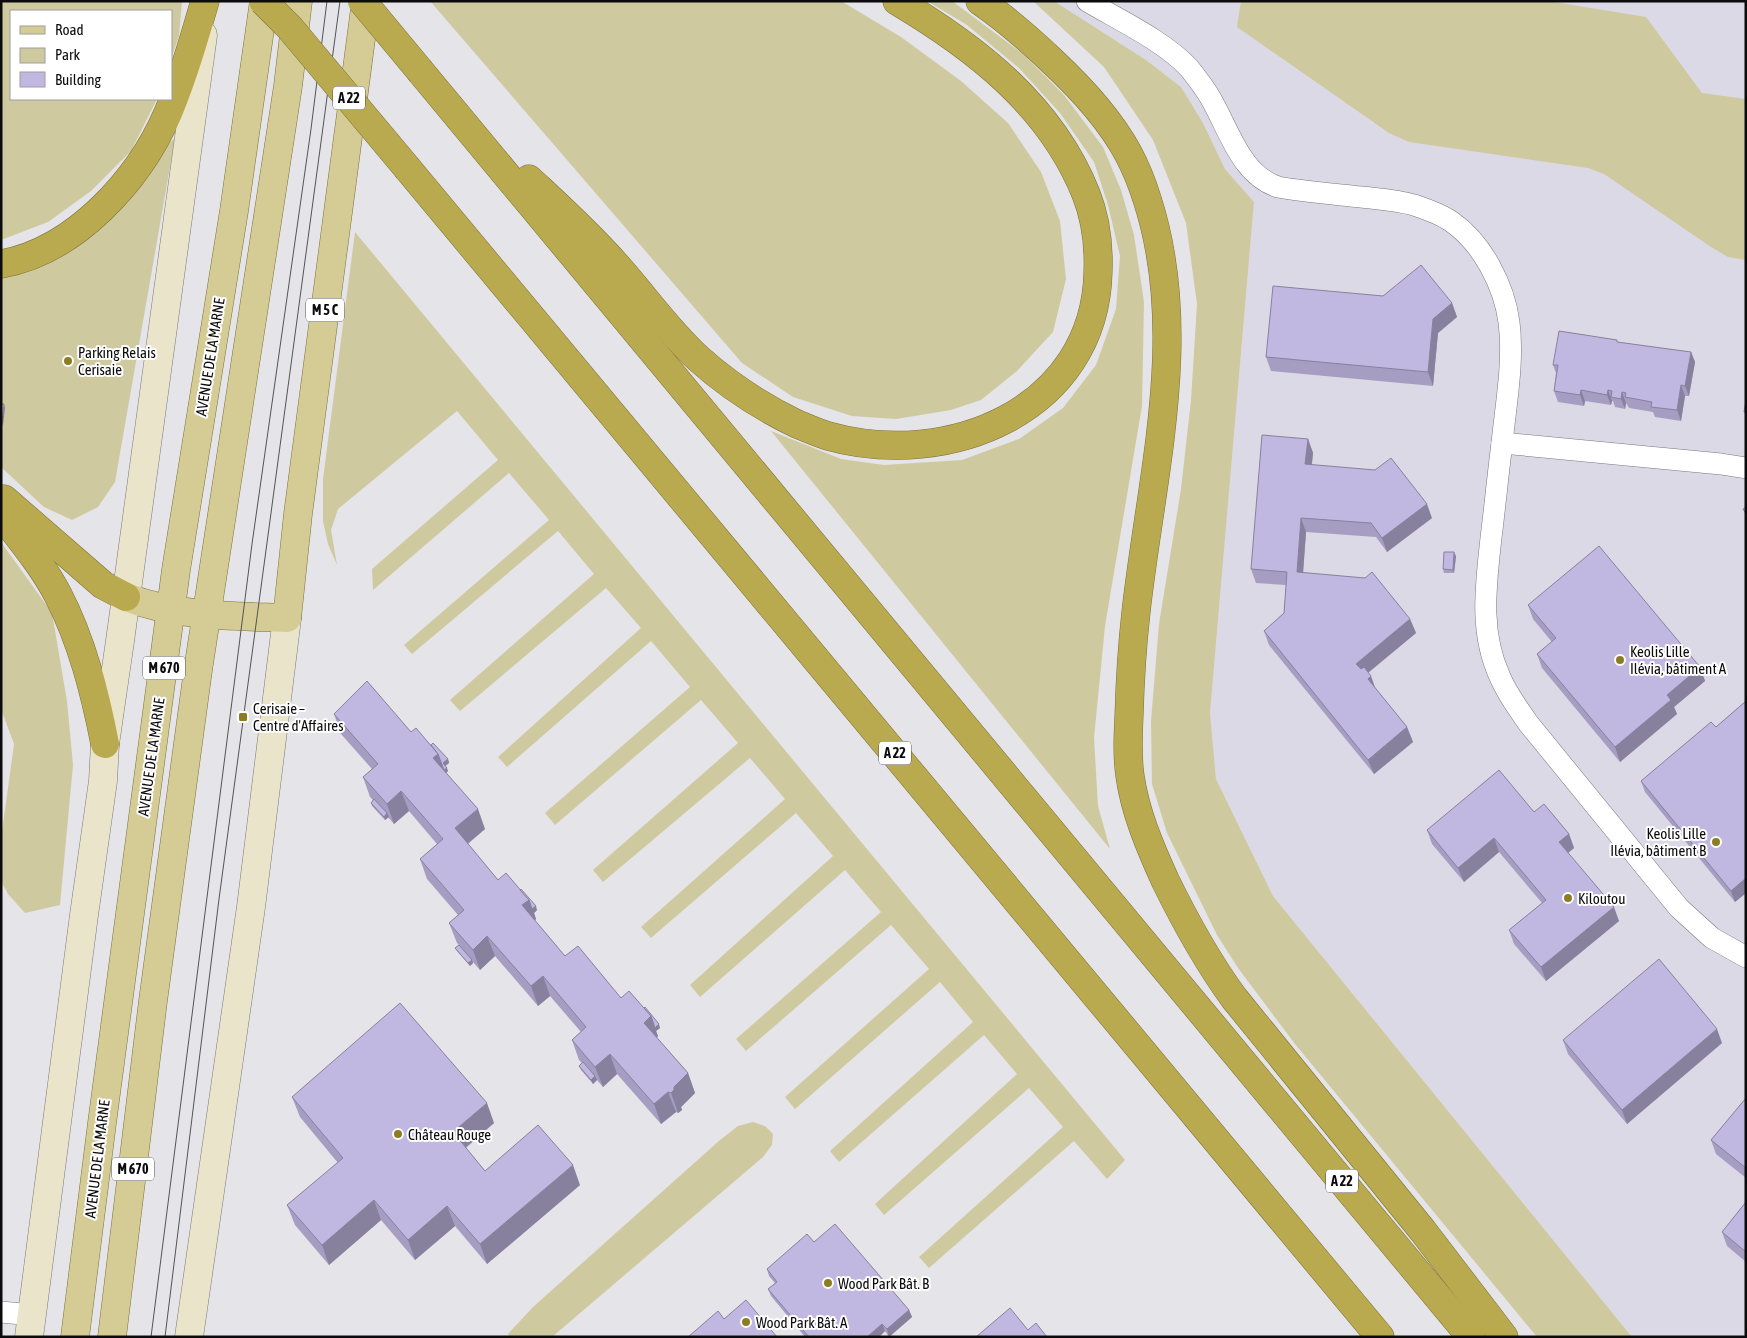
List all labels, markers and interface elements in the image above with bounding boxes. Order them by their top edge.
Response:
legend [10,10,172,100]
text: Road [55,21,84,38]
text: Park [55,46,80,63]
text: Building [55,71,101,88]
road number: A 22 [333,86,365,110]
street label: AVENUE DE LA MARNE [192,296,228,417]
road number: M 5 C [306,298,344,322]
place label: Parking Relais Cerisaie [78,344,156,378]
marker: Parking Relais Cerisaie [62,355,74,367]
place label: Keolis Lille Ilévia, bâtiment A [1630,643,1727,677]
marker: Keolis Lille Ilévia, bâtiment A [1614,654,1626,666]
road number: M 670 [143,656,185,680]
street label: AVENUE DE LA MARNE [134,696,168,817]
place label: Cerisaie – Centre d'Affaires [253,700,343,734]
marker: Cerisaie – Centre d'Affaires [237,711,249,723]
road number: A 22 [879,741,911,764]
place label: Keolis Lille Ilévia, bâtiment B [1610,825,1706,859]
marker: Keolis Lille Ilévia, bâtiment B [1710,836,1722,848]
place label: Kiloutou [1578,890,1625,907]
marker: Kiloutou [1562,892,1574,904]
street label: AVENUE DE LA MARNE [81,1098,113,1219]
place label: Château Rouge [408,1126,491,1143]
marker: Château Rouge [392,1128,404,1140]
road number: M 670 [112,1158,154,1180]
road number: A 22 [1326,1170,1358,1192]
place label: Wood Park Bât. B [838,1275,929,1292]
marker: Wood Park Bât. B [822,1277,834,1289]
place label: Wood Park Bât. A [756,1314,848,1331]
marker: Wood Park Bât. A [740,1316,752,1328]

